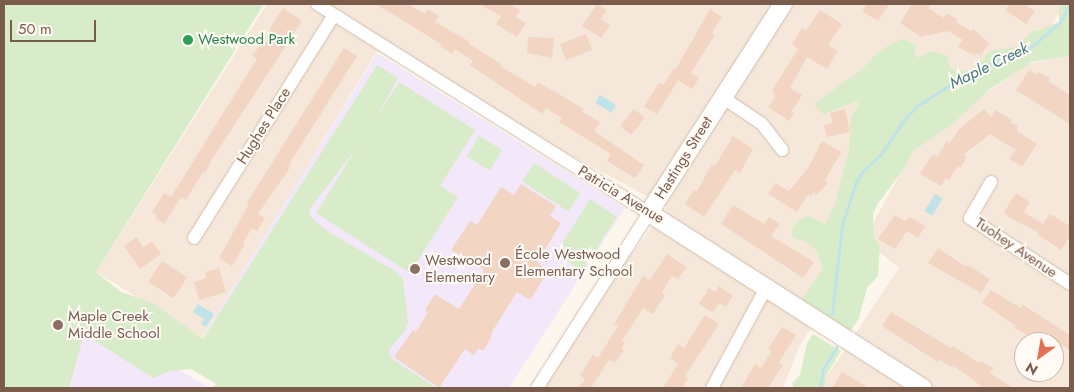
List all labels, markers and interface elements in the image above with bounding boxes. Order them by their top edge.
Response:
scale bar [12,10,99,42]
text: 50 m [18,18,52,40]
place label: Westwood Park [198,31,295,49]
marker: Westwood Park [182,34,194,46]
water label: Maple Creek [946,39,1032,93]
street label: Hughes Place [233,84,295,168]
street label: Hastings Street [651,113,717,203]
street label: Patricia Avenue [575,162,667,228]
street label: Tuohey Avenue [972,214,1060,282]
place label: École Westwood Elementary School [515,245,632,280]
place label: Westwood Elementary [425,251,495,286]
marker: École Westwood Elementary School [499,257,511,269]
marker: Westwood Elementary [409,263,421,275]
place label: Maple Creek Middle School [68,307,160,342]
marker: Maple Creek Middle School [52,319,64,331]
north arrow [1014,332,1064,382]
text: N [1022,357,1042,380]

